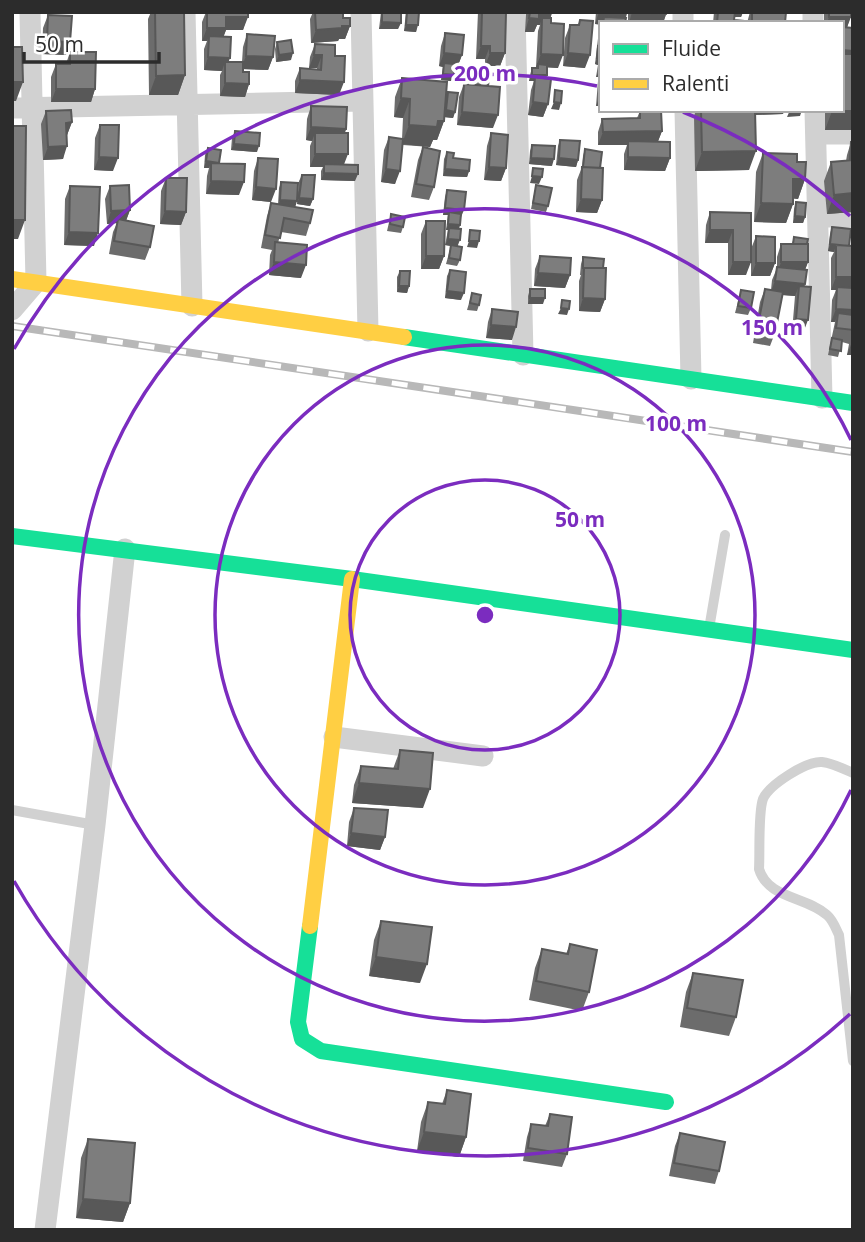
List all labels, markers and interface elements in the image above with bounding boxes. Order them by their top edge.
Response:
scale bar [24,21,159,65]
legend [599,21,844,112]
text: 50 m [35,30,84,58]
text: Fluide [662,34,721,62]
text: 200 m [454,59,516,87]
text: Ralenti [662,69,729,97]
text: 150 m [741,313,803,341]
text: 100 m [645,409,707,437]
text: 50 m [555,505,605,533]
centre of rings [473,603,497,627]

